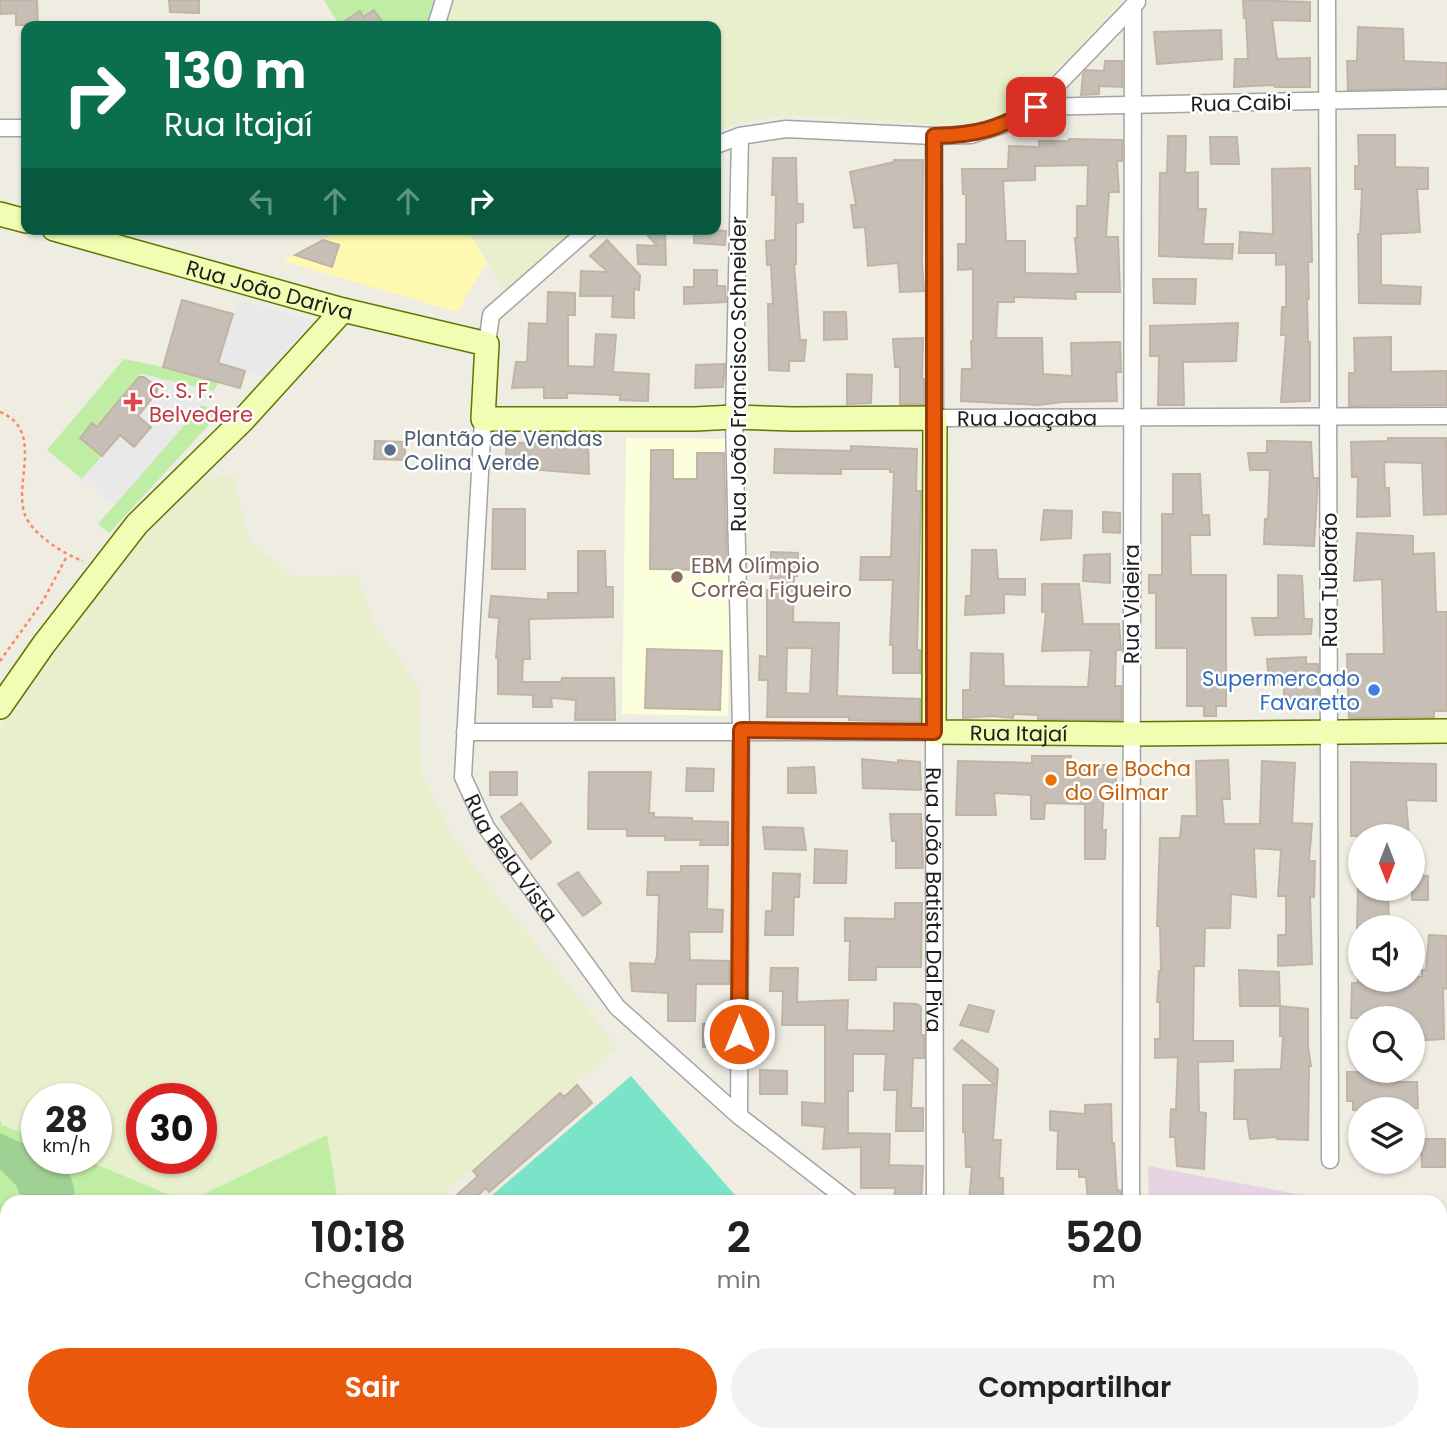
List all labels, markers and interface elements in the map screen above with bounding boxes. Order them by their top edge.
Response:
text: 130 m [164,37,306,105]
icon: right [49,49,140,140]
pin [1006,77,1066,137]
icon: arrive [1017,88,1055,126]
street label: Rua Caibi [1190,88,1292,118]
text: Rua Itajaí [164,102,313,147]
icon: left [243,182,281,220]
icon: ahead [316,182,354,220]
icon: ahead [389,182,427,220]
icon: right [462,182,500,220]
street label: Rua João Francisco Schneider [724,216,753,532]
street label: Rua João Dariva [183,252,356,326]
place label: C. S. F. Belvedere [149,376,253,429]
marker: C. S. F. Belvedere [123,392,143,412]
street label: Rua Joaçaba [957,403,1097,432]
place label: Plantão de Vendas Colina Verde [404,424,603,477]
marker: Plantão de Vendas Colina Verde [382,442,398,458]
street label: Rua Tubarão [1315,513,1344,647]
street label: Rua Videira [1117,544,1146,664]
place label: EBM Olímpio Corrêa Figueiro [691,551,852,604]
marker: EBM Olímpio Corrêa Figueiro [669,569,685,585]
place label: Supermercado Favaretto [1202,664,1360,717]
marker: Supermercado Favaretto [1366,682,1382,698]
street label: Rua Itajaí [970,718,1068,748]
place label: Bar e Bocha do Gilmar [1065,754,1191,807]
street label: Rua João Batista Dal Piva [920,767,949,1033]
marker: Bar e Bocha do Gilmar [1043,772,1059,788]
street label: Rua Bela Vista [458,789,565,928]
north arrow [1348,824,1424,901]
map controls [1348,824,1425,1174]
button: sound [1348,915,1425,992]
position arrow [702,997,776,1071]
button: search [1348,1006,1425,1083]
speed limit sign: 30 [126,1083,217,1174]
text: 28 [45,1095,88,1144]
button: layers [1348,1097,1425,1174]
text: km/h [43,1133,90,1158]
text: 10:18 [311,1208,406,1267]
text: 2 [727,1208,751,1267]
text: 520 [1065,1208,1143,1267]
text: Chegada [304,1264,413,1296]
text: min [717,1264,761,1296]
text: m [1092,1264,1116,1296]
button: Sair [28,1348,717,1428]
button: Compartilhar [731,1348,1419,1428]

